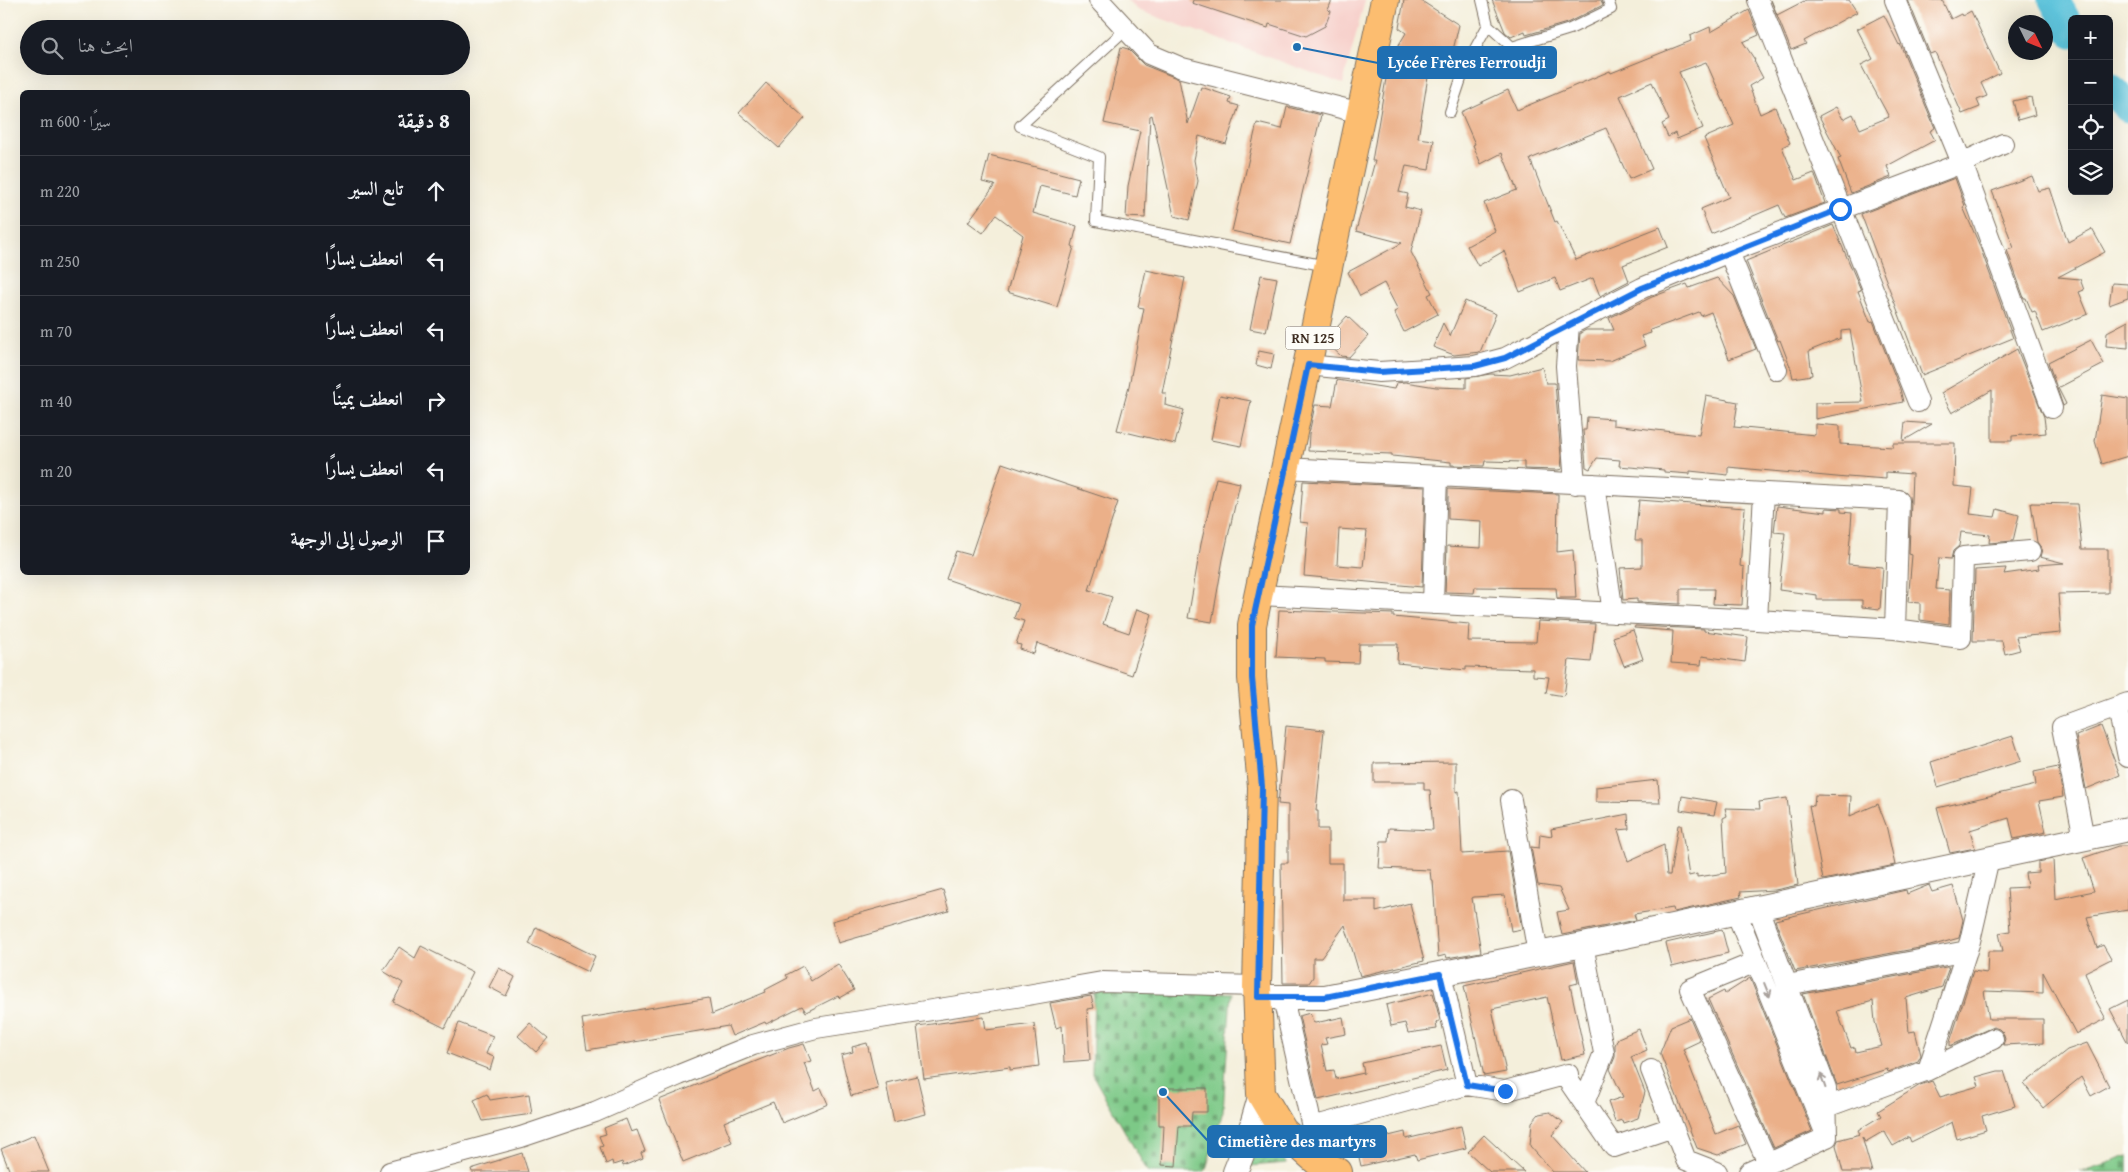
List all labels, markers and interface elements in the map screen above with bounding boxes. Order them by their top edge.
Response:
north arrow [2008,15,2053,60]
map controls [2068,15,2113,195]
button: + [2068,15,2113,60]
search box [20,20,470,75]
text: ابحث هنا [78,31,133,59]
icon: search [38,34,66,62]
callout: Lycée Frères Ferroudji [1378,47,1556,78]
text: Lycée Frères Ferroudji [1388,50,1546,74]
button: − [2068,60,2113,105]
text: 8 دقيقة [398,105,450,136]
button: locate [2068,105,2113,150]
text: سيرًا · 600 m [40,109,111,133]
button: layers [2068,150,2113,195]
text: تابع السير [349,174,403,202]
icon: ahead [422,177,450,205]
text: 220 m [40,179,80,203]
route start [1829,198,1852,221]
text: انعطف يسارًا [325,244,403,272]
icon: left [422,247,450,275]
text: 250 m [40,249,80,273]
text: انعطف يسارًا [325,314,403,342]
icon: left [422,317,450,345]
text: 70 m [40,319,72,343]
road number: RN 125 [1286,326,1340,349]
text: انعطف يمينًا [333,384,403,412]
icon: right [422,387,450,415]
text: 40 m [40,389,72,413]
text: انعطف يسارًا [325,454,403,482]
icon: left [422,457,450,485]
text: 20 m [40,459,72,483]
text: الوصول إلى الوجهة [291,524,403,552]
icon: arrive [422,527,450,555]
one-way arrow [1763,982,1773,997]
one-way arrow [1818,1074,1827,1089]
route end [1494,1080,1517,1103]
callout: Cimetière des martyrs [1208,1126,1386,1157]
text: Cimetière des martyrs [1218,1129,1376,1153]

